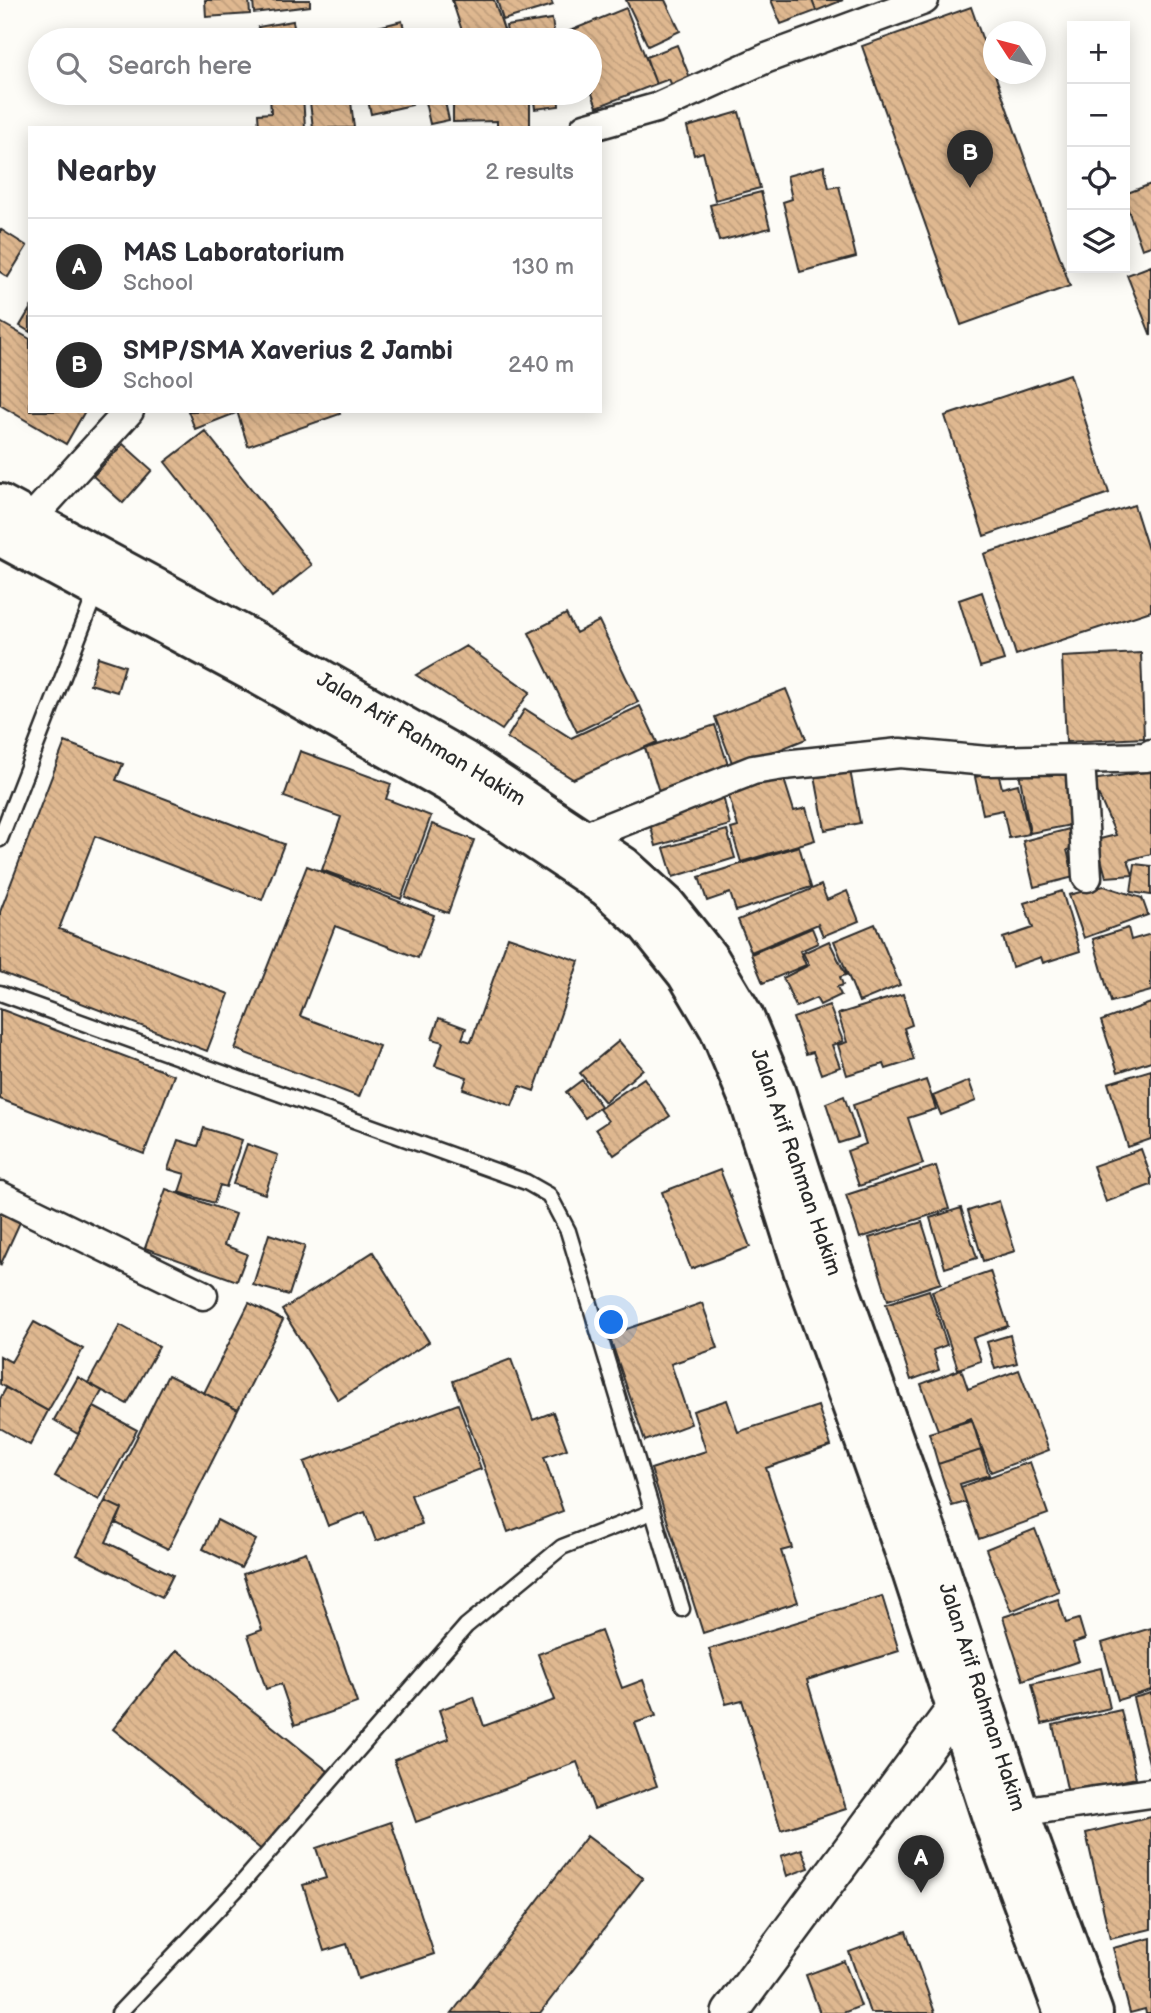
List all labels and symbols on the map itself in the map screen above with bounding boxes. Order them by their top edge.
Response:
north arrow [983,21,1046,84]
pin: B [947,130,993,188]
street label: Jalan Arif Rahman Hakim [312,667,530,811]
street label: Jalan Arif Rahman Hakim [745,1045,847,1279]
your location [594,1305,628,1339]
street label: Jalan Arif Rahman Hakim [933,1580,1031,1814]
pin: A [898,1835,944,1893]

